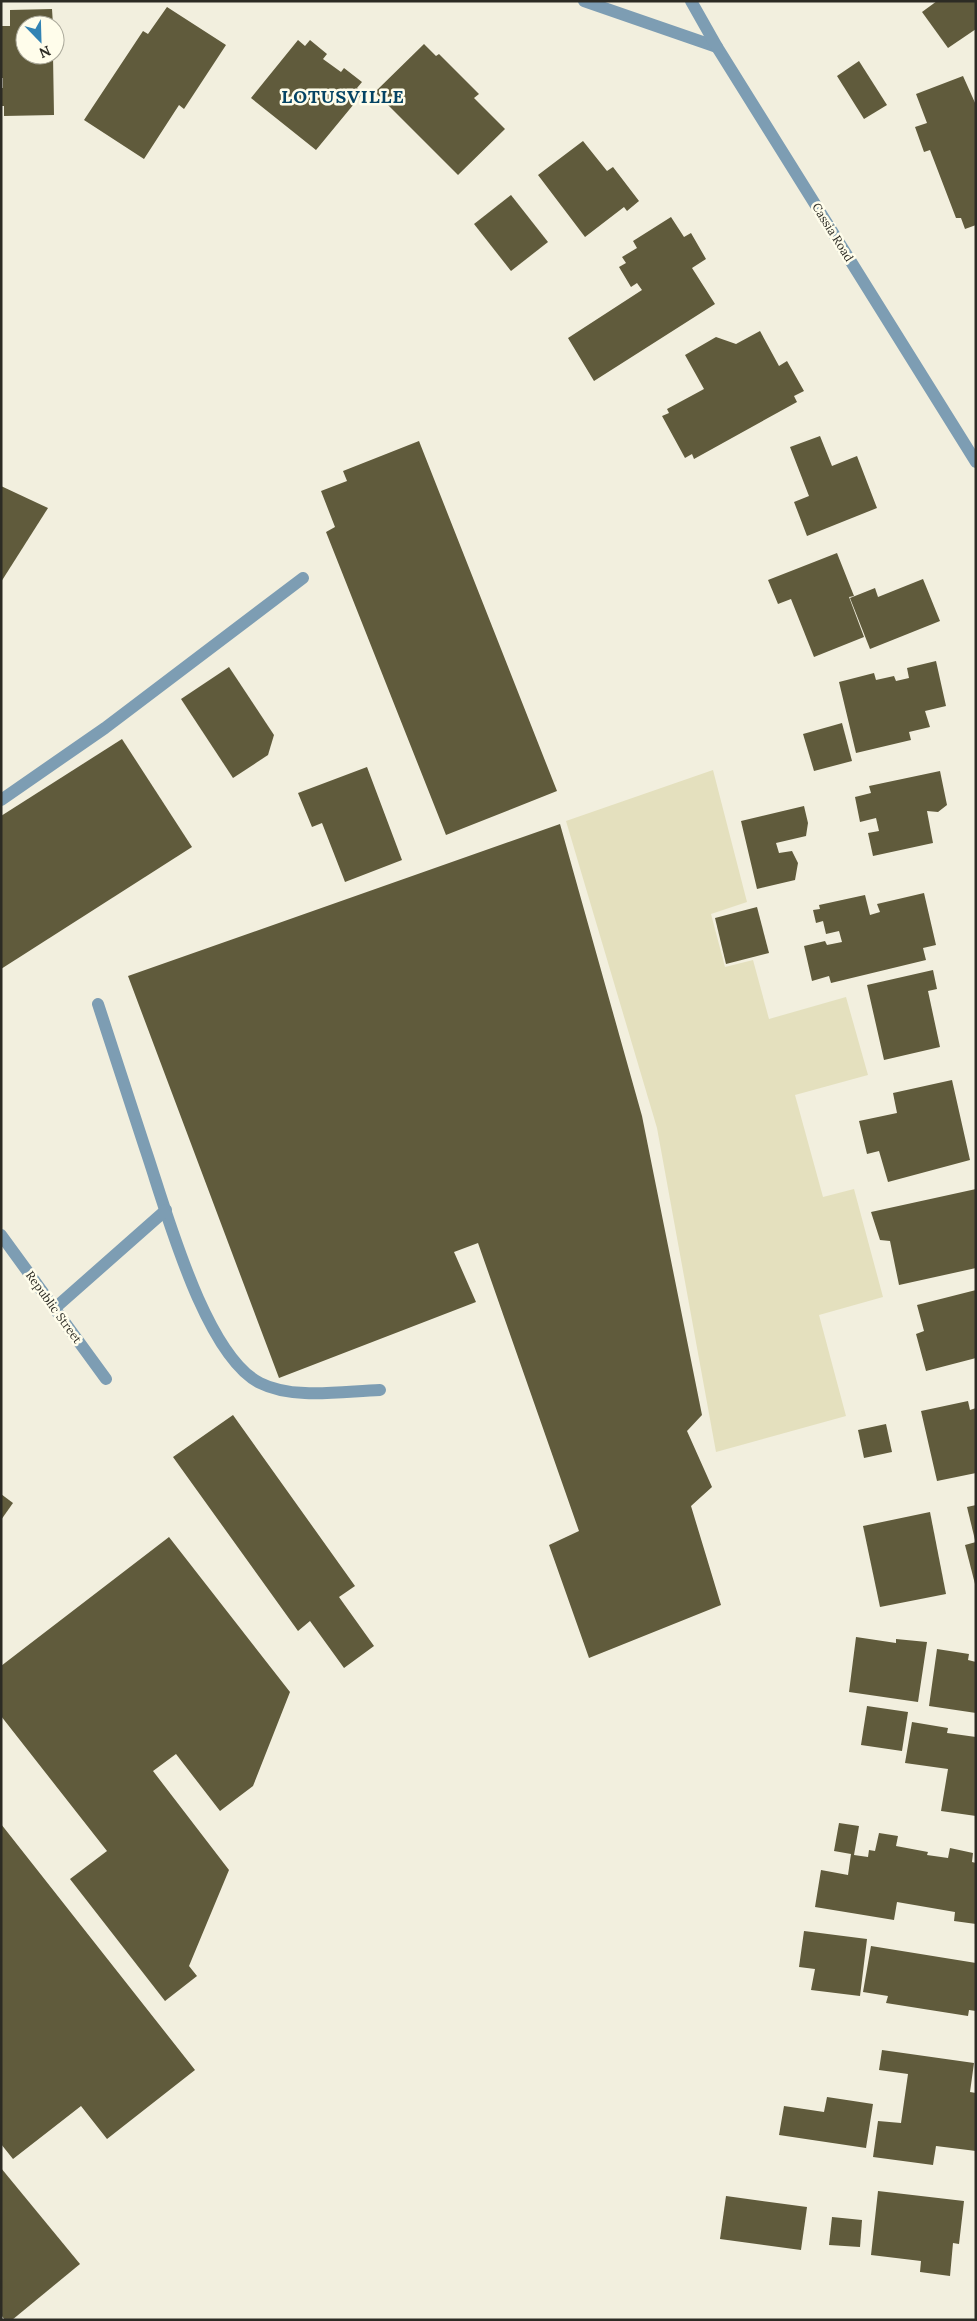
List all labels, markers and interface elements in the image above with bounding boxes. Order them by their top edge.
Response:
north arrow [15,15,65,65]
text: N [36,42,54,62]
district label: LOTUSVILLE [281,85,405,108]
street label: Cassia Road [809,200,857,264]
street label: Republic Street [23,1268,85,1346]

